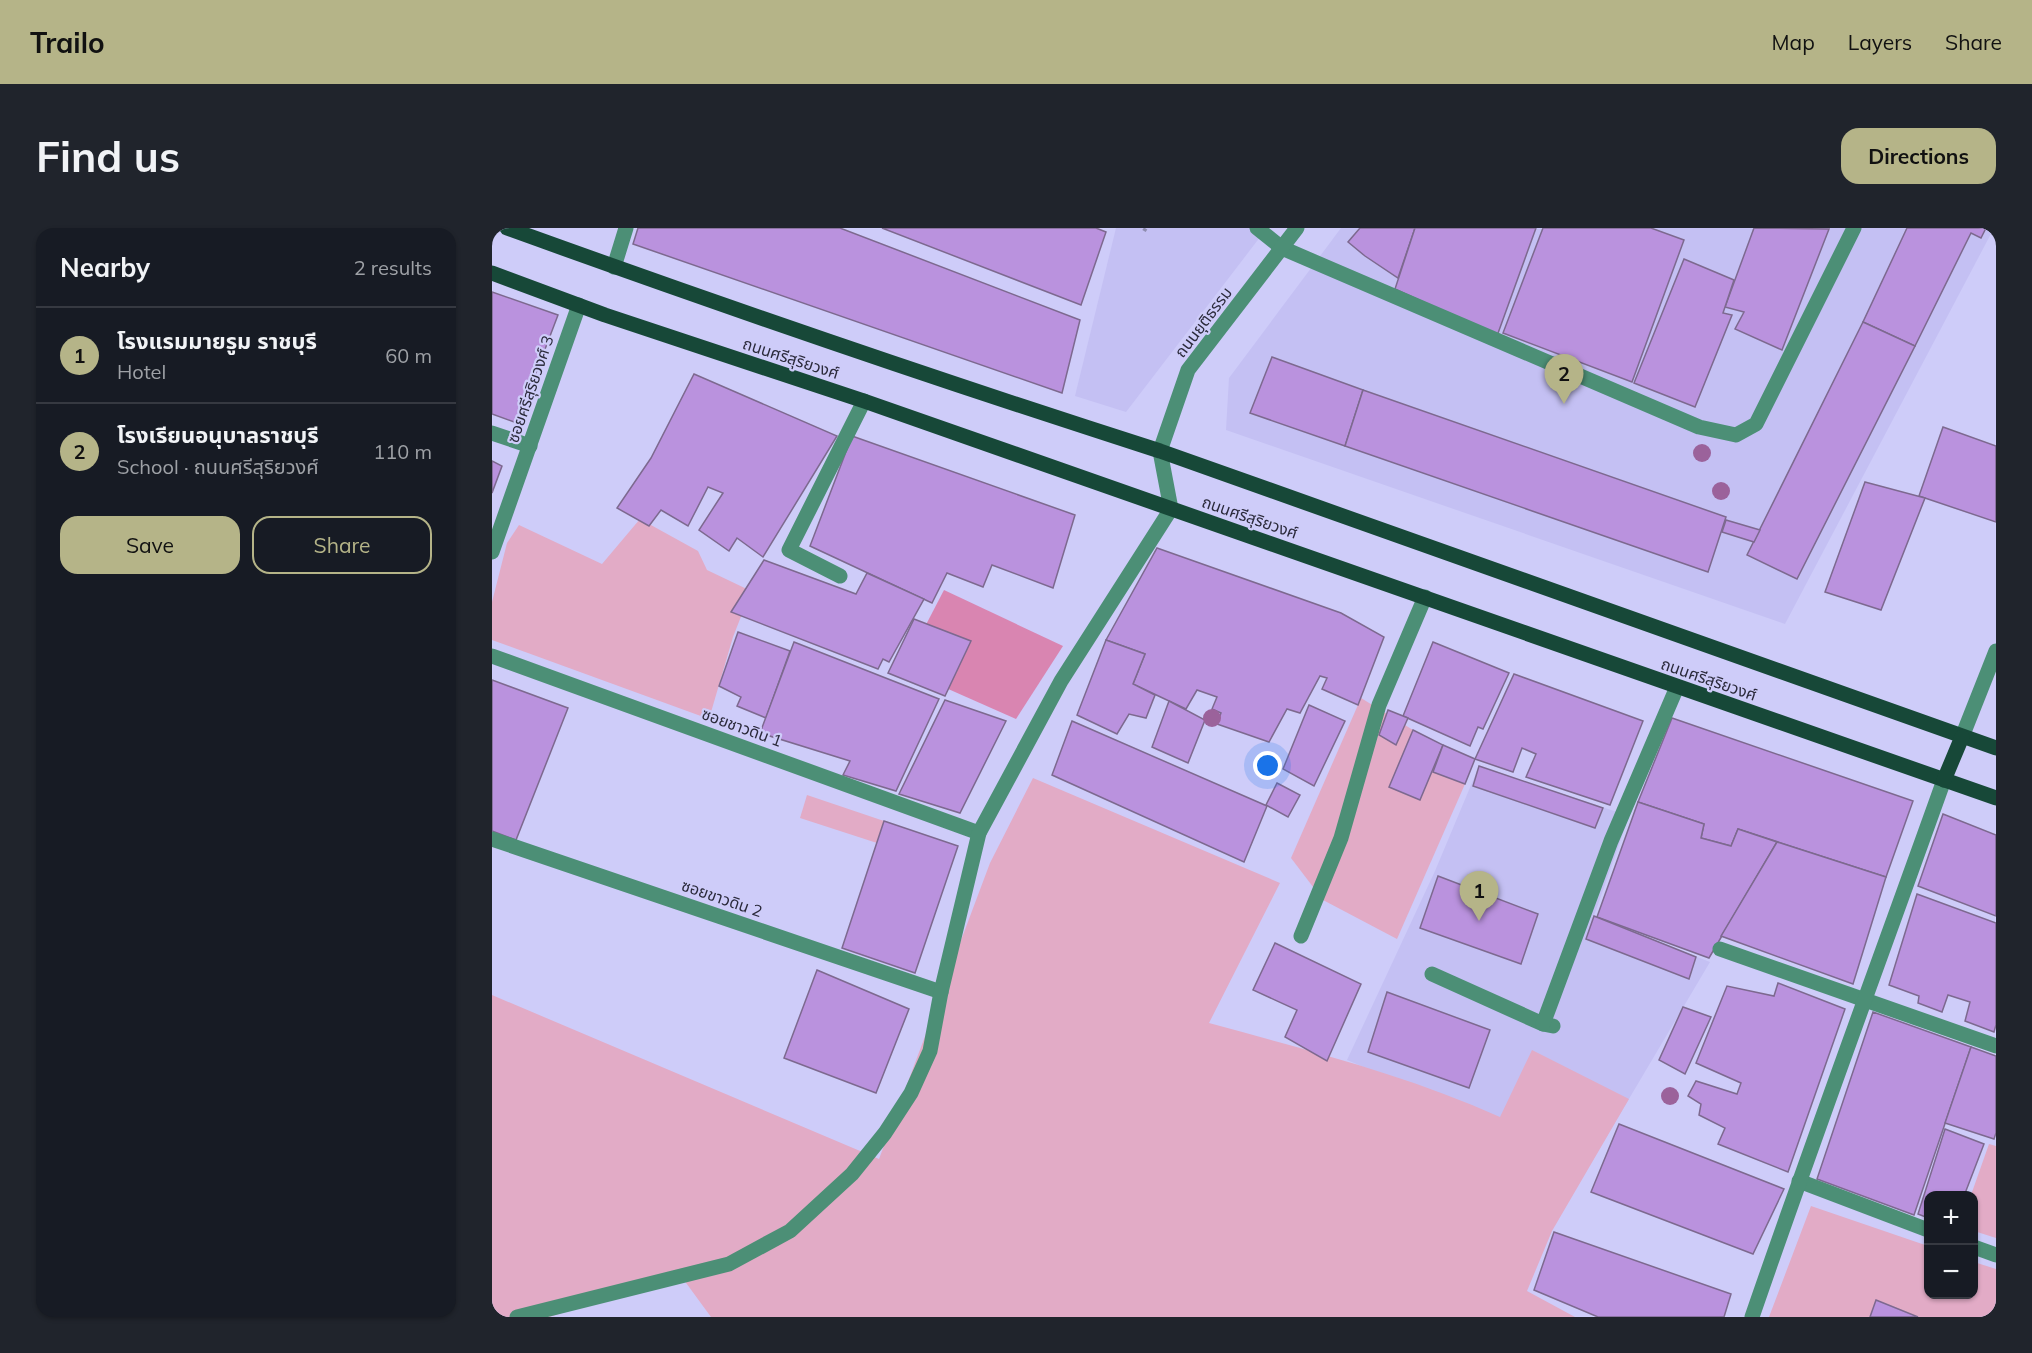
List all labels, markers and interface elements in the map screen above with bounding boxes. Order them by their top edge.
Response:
text: Trailo [30,25,105,60]
text: Map [1772,29,1815,55]
text: Layers [1848,29,1912,55]
text: Share [1945,29,2002,55]
button: Directions [1841,128,1996,184]
text: Find us [36,130,180,183]
text: Nearby [60,251,150,284]
text: 2 results [354,255,432,280]
street label: ถนนยุติธรรม [1170,283,1236,361]
text: โรงแรมมายรูม ราชบุรี [117,327,317,355]
street label: ซอยศรีสุริยวงศ์ 3 [502,333,558,445]
street label: ถนนศรีสุริยวงศ์ [740,333,842,383]
text: 1 [74,343,86,368]
text: 60 m [385,343,432,368]
pin: 2 [1544,354,1584,404]
text: Hotel [117,359,166,384]
text: โรงเรียนอนุบาลราชบุรี [117,421,319,449]
text: 2 [74,439,86,464]
text: 110 m [373,439,432,464]
text: School · ถนนศรีสุริยวงศ์ [117,454,319,479]
street label: ถนนศรีสุริยวงศ์ [1199,491,1301,543]
button: Save [60,516,240,574]
button: Share [252,516,432,574]
street label: ถนนศรีสุริยวงศ์ [1658,653,1760,705]
street label: ซอยชาวดิน 1 [699,703,785,751]
your location [1253,751,1282,780]
pin: 1 [1460,872,1498,921]
street label: ซอยขาวดิน 2 [679,875,765,921]
map controls [1924,1191,1978,1299]
button: + [1924,1191,1978,1245]
button: − [1924,1245,1978,1299]

